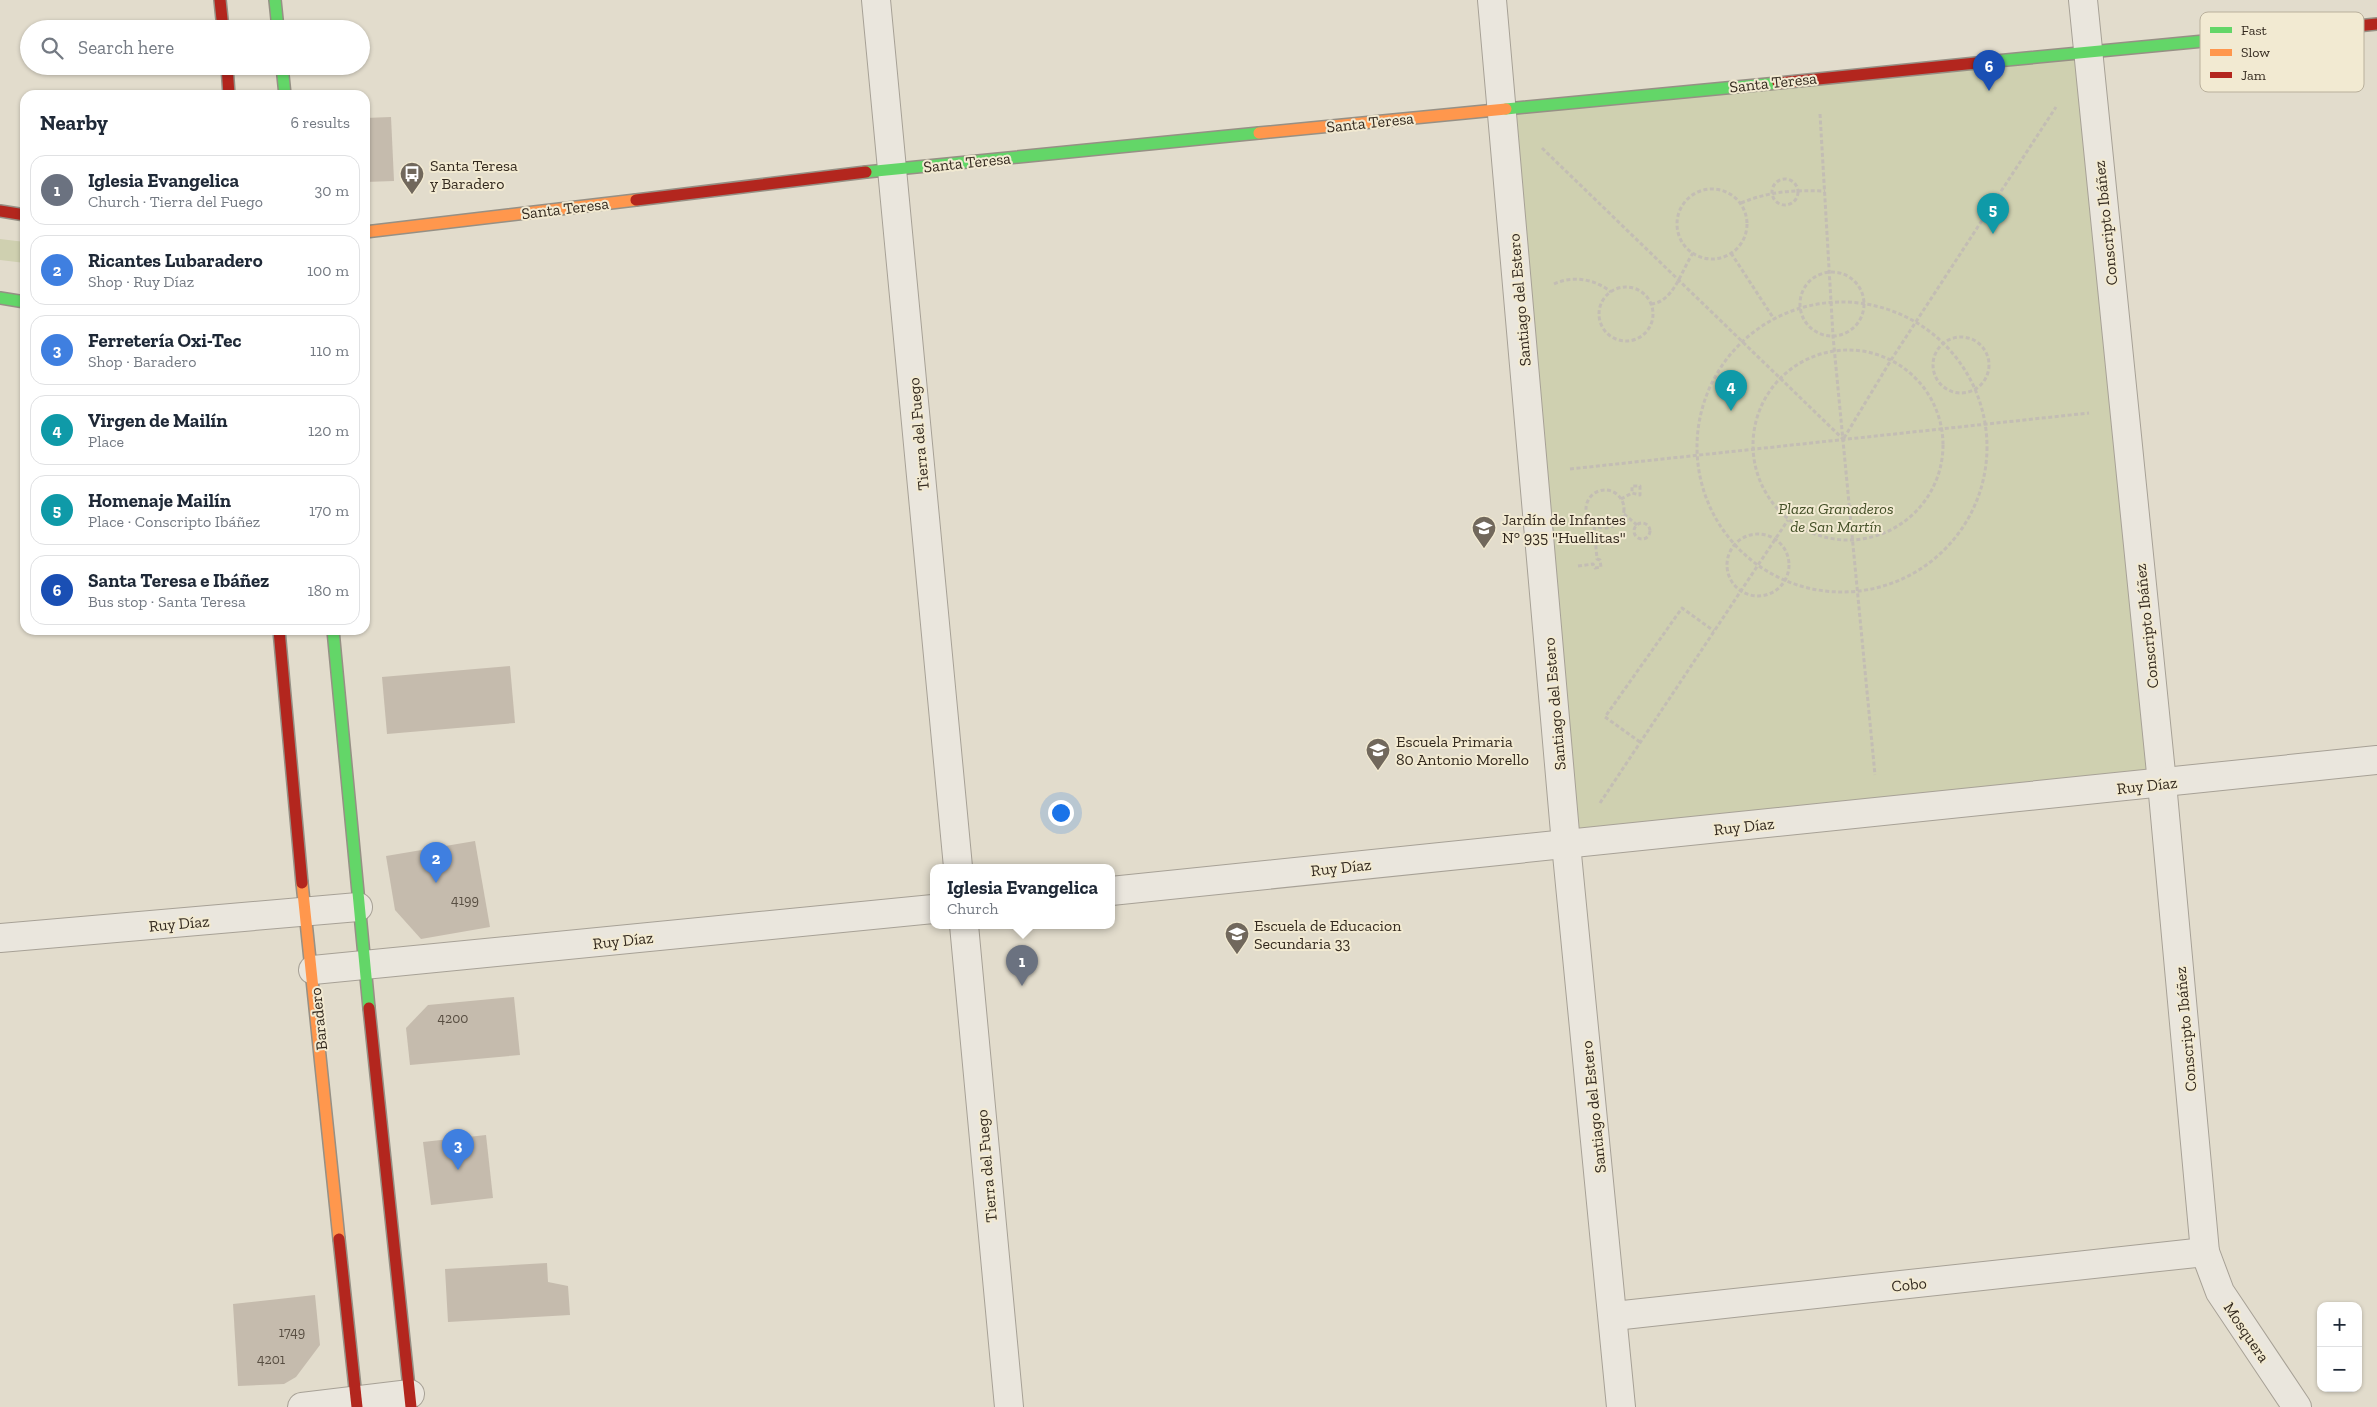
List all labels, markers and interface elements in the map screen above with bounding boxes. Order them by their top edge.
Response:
legend [2200,12,2364,92]
search box [20,20,370,75]
text: Fast [2241,22,2268,39]
icon: search [38,34,66,62]
text: Search here [78,36,174,59]
text: Slow [2241,44,2270,61]
pin: 6 [1973,50,2005,91]
text: Jam [2241,67,2266,84]
street label: Santa Teresa [1728,68,1818,97]
street label: Santa Teresa [1325,108,1415,137]
text: Nearby [40,110,108,135]
text: 6 results [290,113,350,132]
street label: Santa Teresa [922,148,1012,177]
place label: Santa Teresa y Baradero [430,156,518,193]
street label: Conscripto Ibáñez [2089,160,2122,286]
bus stop icon: Santa Teresa y Baradero [399,161,425,195]
text: Iglesia Evangelica [88,169,239,192]
text: 1 [54,181,60,200]
text: 30 m [315,181,349,200]
text: Church · Tierra del Fuego [88,192,263,211]
pin: 5 [1977,193,2009,234]
street label: Santa Teresa [520,194,610,223]
street label: Santiago del Estero [1504,233,1535,367]
text: Ricantes Lubaradero [88,249,263,272]
text: 2 [53,261,61,280]
text: 100 m [307,261,349,280]
text: Shop · Ruy Díaz [88,272,194,291]
text: Ferretería Oxi-Tec [88,329,241,352]
text: 3 [53,341,61,360]
text: 110 m [310,341,349,360]
text: Shop · Baradero [88,352,196,371]
pin: 4 [1715,370,1747,411]
street label: Tierra del Fuego [904,377,933,491]
text: Virgen de Mailín [88,409,228,432]
text: 4 [52,421,62,440]
text: 120 m [308,421,349,440]
text: Place [88,432,124,451]
text: Homenaje Mailín [88,489,231,512]
park label: Plaza Granaderos de San Martín [1778,499,1894,536]
text: 5 [53,501,61,520]
text: 170 m [309,501,349,520]
place label: Jardín de Infantes N° 935 "Huellitas" [1502,510,1626,547]
text: Place · Conscripto Ibáñez [88,512,260,531]
school or university icon: Jardín de Infantes N° 935 "Huellitas" [1471,515,1497,549]
street label: Conscripto Ibáñez [2130,563,2163,689]
text: Santa Teresa e Ibáñez [88,569,269,592]
text: 6 [53,581,61,600]
text: 180 m [308,581,349,600]
text: Bus stop · Santa Teresa [88,592,246,611]
street label: Santiago del Estero [1539,637,1570,771]
place label: Escuela Primaria 80 Antonio Morello [1396,732,1529,769]
school or university icon: Escuela Primaria 80 Antonio Morello [1365,737,1391,771]
street label: Ruy Díaz [2116,773,2178,798]
your location [1048,800,1074,826]
street label: Ruy Díaz [1713,814,1775,839]
pin: 2 [420,842,452,883]
street label: Ruy Díaz [1310,855,1372,880]
popup [930,864,1115,929]
text: Iglesia Evangelica [947,876,1098,899]
house number: 4199 [451,892,479,909]
text: Church [947,899,998,918]
street label: Ruy Díaz [148,911,210,936]
place label: Escuela de Educacion Secundaria 33 [1254,916,1402,953]
school or university icon: Escuela de Educacion Secundaria 33 [1224,921,1250,955]
street label: Ruy Díaz [592,928,654,953]
pin: 1 [1006,945,1038,986]
street label: Conscripto Ibáñez [2171,966,2200,1092]
street label: Baradero [306,987,331,1051]
house number: 4200 [438,1010,468,1027]
street label: Santiago del Estero [1577,1040,1610,1174]
street label: Tierra del Fuego [972,1109,1001,1223]
pin: 3 [442,1129,474,1170]
street label: Cobo [1891,1273,1928,1296]
street label: Mosquera [2220,1299,2274,1366]
map controls [2317,1302,2362,1392]
button: + [2317,1302,2362,1347]
house number: 1749 [279,1324,305,1341]
button: − [2317,1347,2362,1392]
house number: 4201 [257,1351,286,1368]

